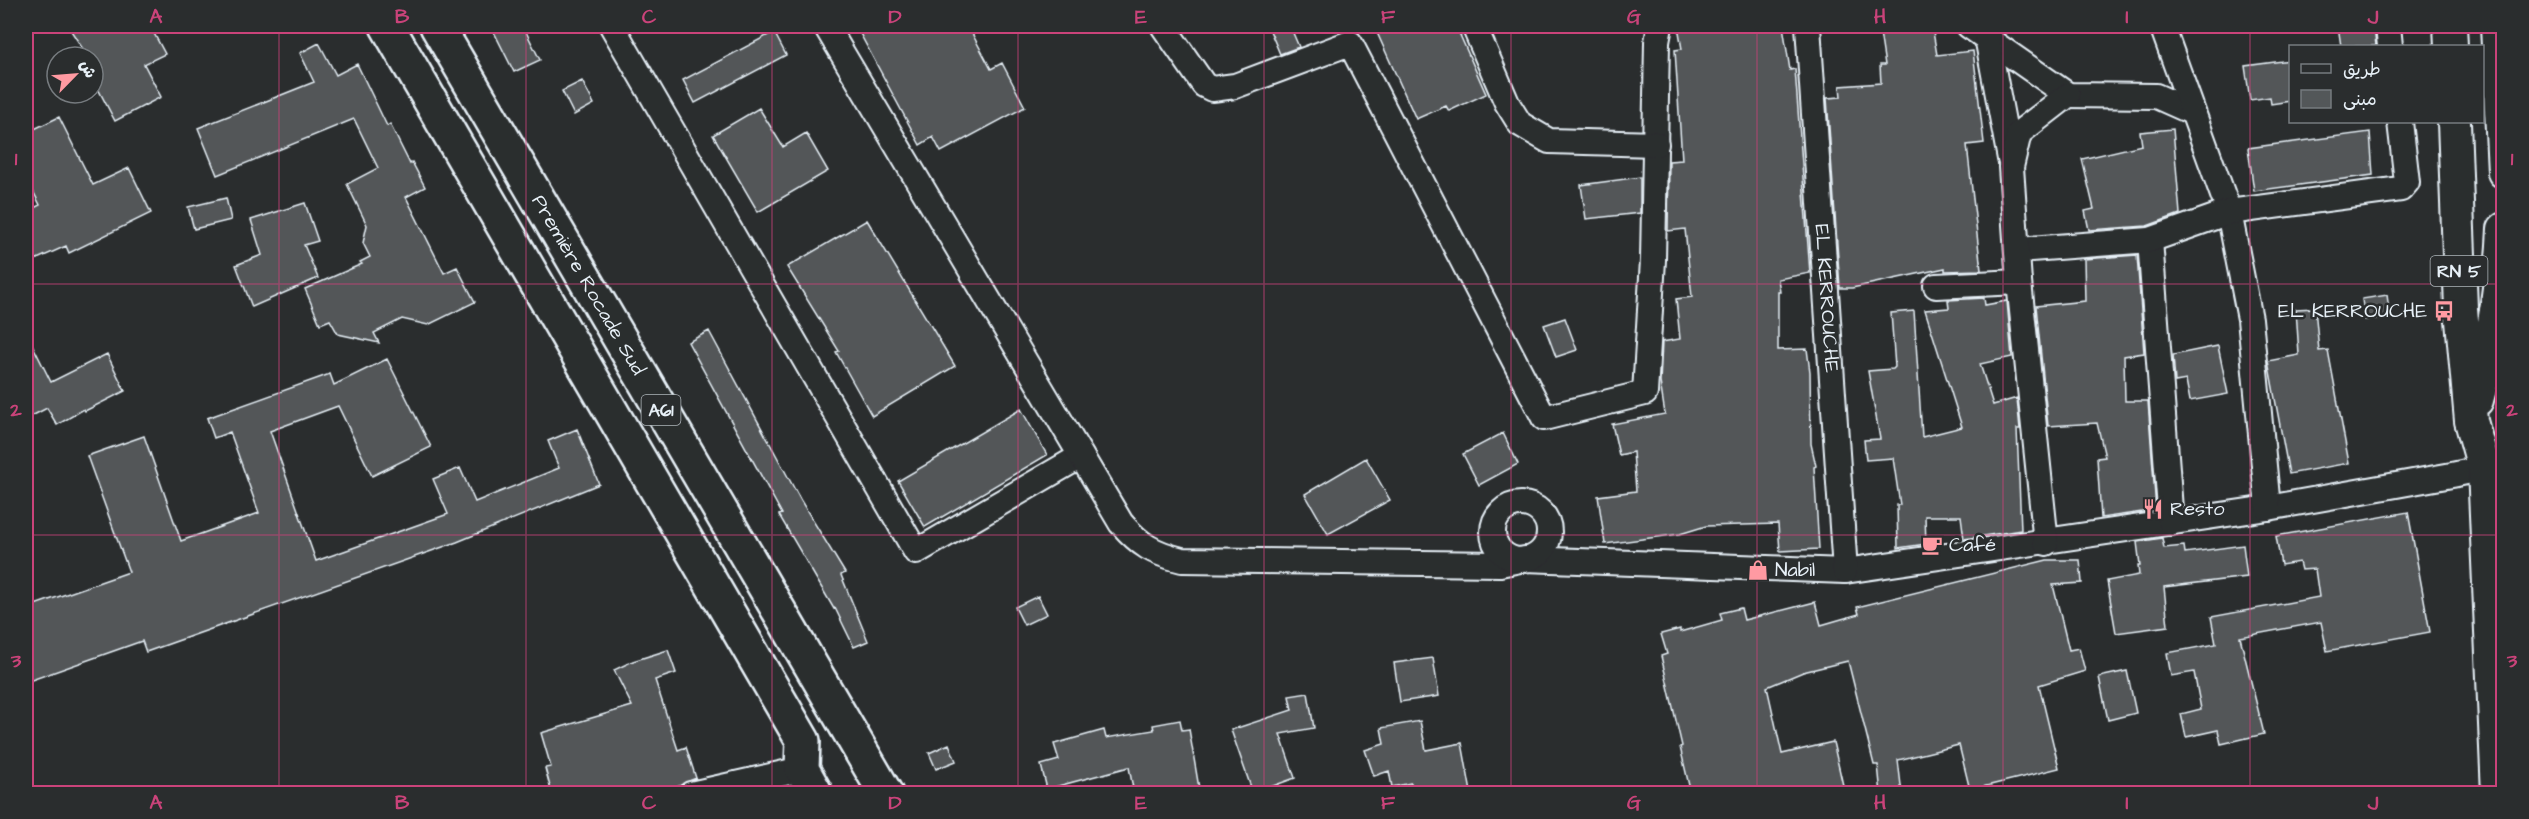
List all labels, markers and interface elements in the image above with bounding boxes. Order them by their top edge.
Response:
text: A [150,3,163,31]
text: B [395,3,410,31]
text: C [642,3,657,31]
text: D [889,3,902,31]
text: E [1135,3,1147,31]
text: F [1381,3,1396,31]
text: G [1627,3,1641,31]
text: H [1874,3,1886,31]
text: I [2125,3,2129,31]
text: J [2367,3,2379,31]
north arrow [45,45,105,105]
legend [2289,45,2484,123]
text: ش [74,56,101,82]
text: طريق [2343,57,2381,82]
text: مبنى [2343,87,2377,112]
text: 1 [15,145,18,173]
text: 1 [2511,145,2514,173]
street label: Première Rocade Sud [525,190,652,380]
street label: EL KERROUCHE [1807,223,1846,374]
road number: RN 5 [2430,256,2488,286]
place label: EL KERROUCHE [2278,297,2427,325]
bus stop icon: EL KERROUCHE [2432,299,2456,323]
road number: A61 [642,395,680,425]
text: 2 [9,396,22,424]
text: 2 [2505,396,2518,424]
place label: Resto [2170,495,2224,523]
restaurant icon: Resto [2141,497,2165,521]
place label: Café [1949,531,1996,559]
cafe icon: Café [1920,533,1944,557]
place label: Nabil [1775,556,1815,584]
shop icon: Nabil [1746,558,1770,582]
text: 3 [10,647,22,675]
text: 3 [2506,647,2518,675]
text: A [150,789,163,817]
text: B [395,789,410,817]
text: C [642,789,657,817]
text: D [889,789,902,817]
text: E [1135,789,1147,817]
text: F [1381,789,1396,817]
text: G [1627,789,1641,817]
text: H [1874,789,1886,817]
text: I [2125,789,2129,817]
text: J [2367,789,2379,817]

